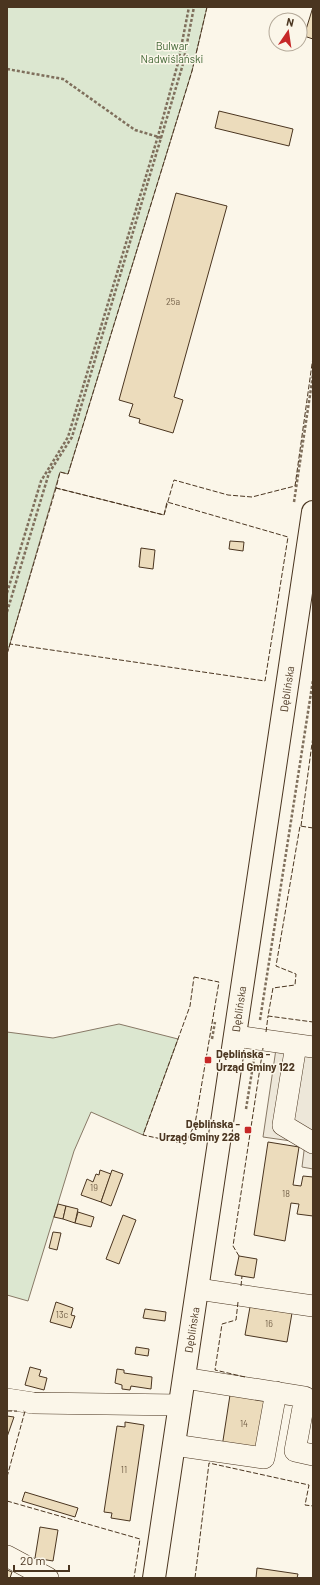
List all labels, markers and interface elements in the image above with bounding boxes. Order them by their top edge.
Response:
north arrow [268,12,308,52]
text: N [285,15,295,29]
park label: Bulwar Nadwiślański [141,39,204,65]
house number: 25a [166,296,180,307]
street label: Dęblińska [277,665,296,713]
street label: Dęblińska [229,985,248,1033]
place label: Dęblińska - Urząd Gminy 122 [216,1047,295,1073]
marker: Dęblińska - Urząd Gminy 122 [203,1055,213,1065]
place label: Dęblińska - Urząd Gminy 228 [159,1117,240,1143]
marker: Dęblińska - Urząd Gminy 228 [243,1125,253,1135]
house number: 19 [90,1182,98,1193]
house number: 18 [282,1188,290,1199]
street label: Dęblińska [181,1306,202,1354]
house number: 13c [56,1309,69,1320]
house number: 16 [265,1318,273,1329]
house number: 14 [240,1418,248,1429]
house number: 11 [121,1464,127,1475]
scale bar [14,1547,69,1573]
text: 20 m [20,1553,46,1567]

